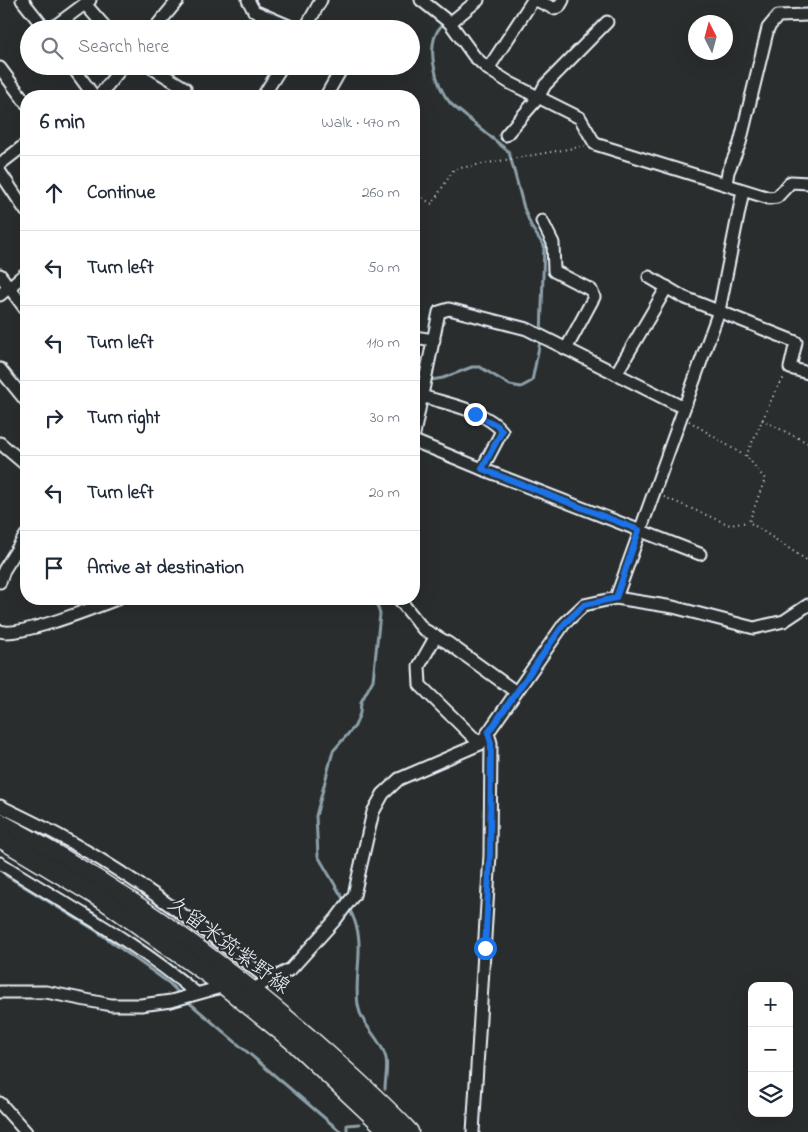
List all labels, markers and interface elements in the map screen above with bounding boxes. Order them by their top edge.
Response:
north arrow [688,15,733,60]
search box [20,20,420,75]
icon: search [38,34,66,62]
text: Search here [78,34,169,61]
text: 6 min [40,108,85,138]
text: Walk · 470 m [321,111,400,135]
icon: ahead [40,179,68,207]
text: Continue [87,180,155,207]
text: 260 m [362,181,400,205]
icon: left [40,254,68,282]
text: Turn left [87,255,154,282]
text: 50 m [368,256,400,280]
icon: left [40,329,68,357]
text: Turn left [87,330,154,357]
text: 110 m [366,331,400,355]
route end [464,403,487,426]
icon: right [40,404,68,432]
text: Turn right [87,405,160,432]
text: 30 m [370,406,400,430]
icon: left [40,479,68,507]
text: Turn left [87,480,154,507]
text: 20 m [369,481,400,505]
icon: arrive [40,554,68,582]
text: Arrive at destination [87,555,244,582]
street label: 久留米筑紫野線 [160,890,296,1002]
route start [474,937,497,960]
map controls [748,982,793,1117]
button: + [748,982,793,1027]
button: − [748,1027,793,1072]
button: layers [748,1072,793,1117]

